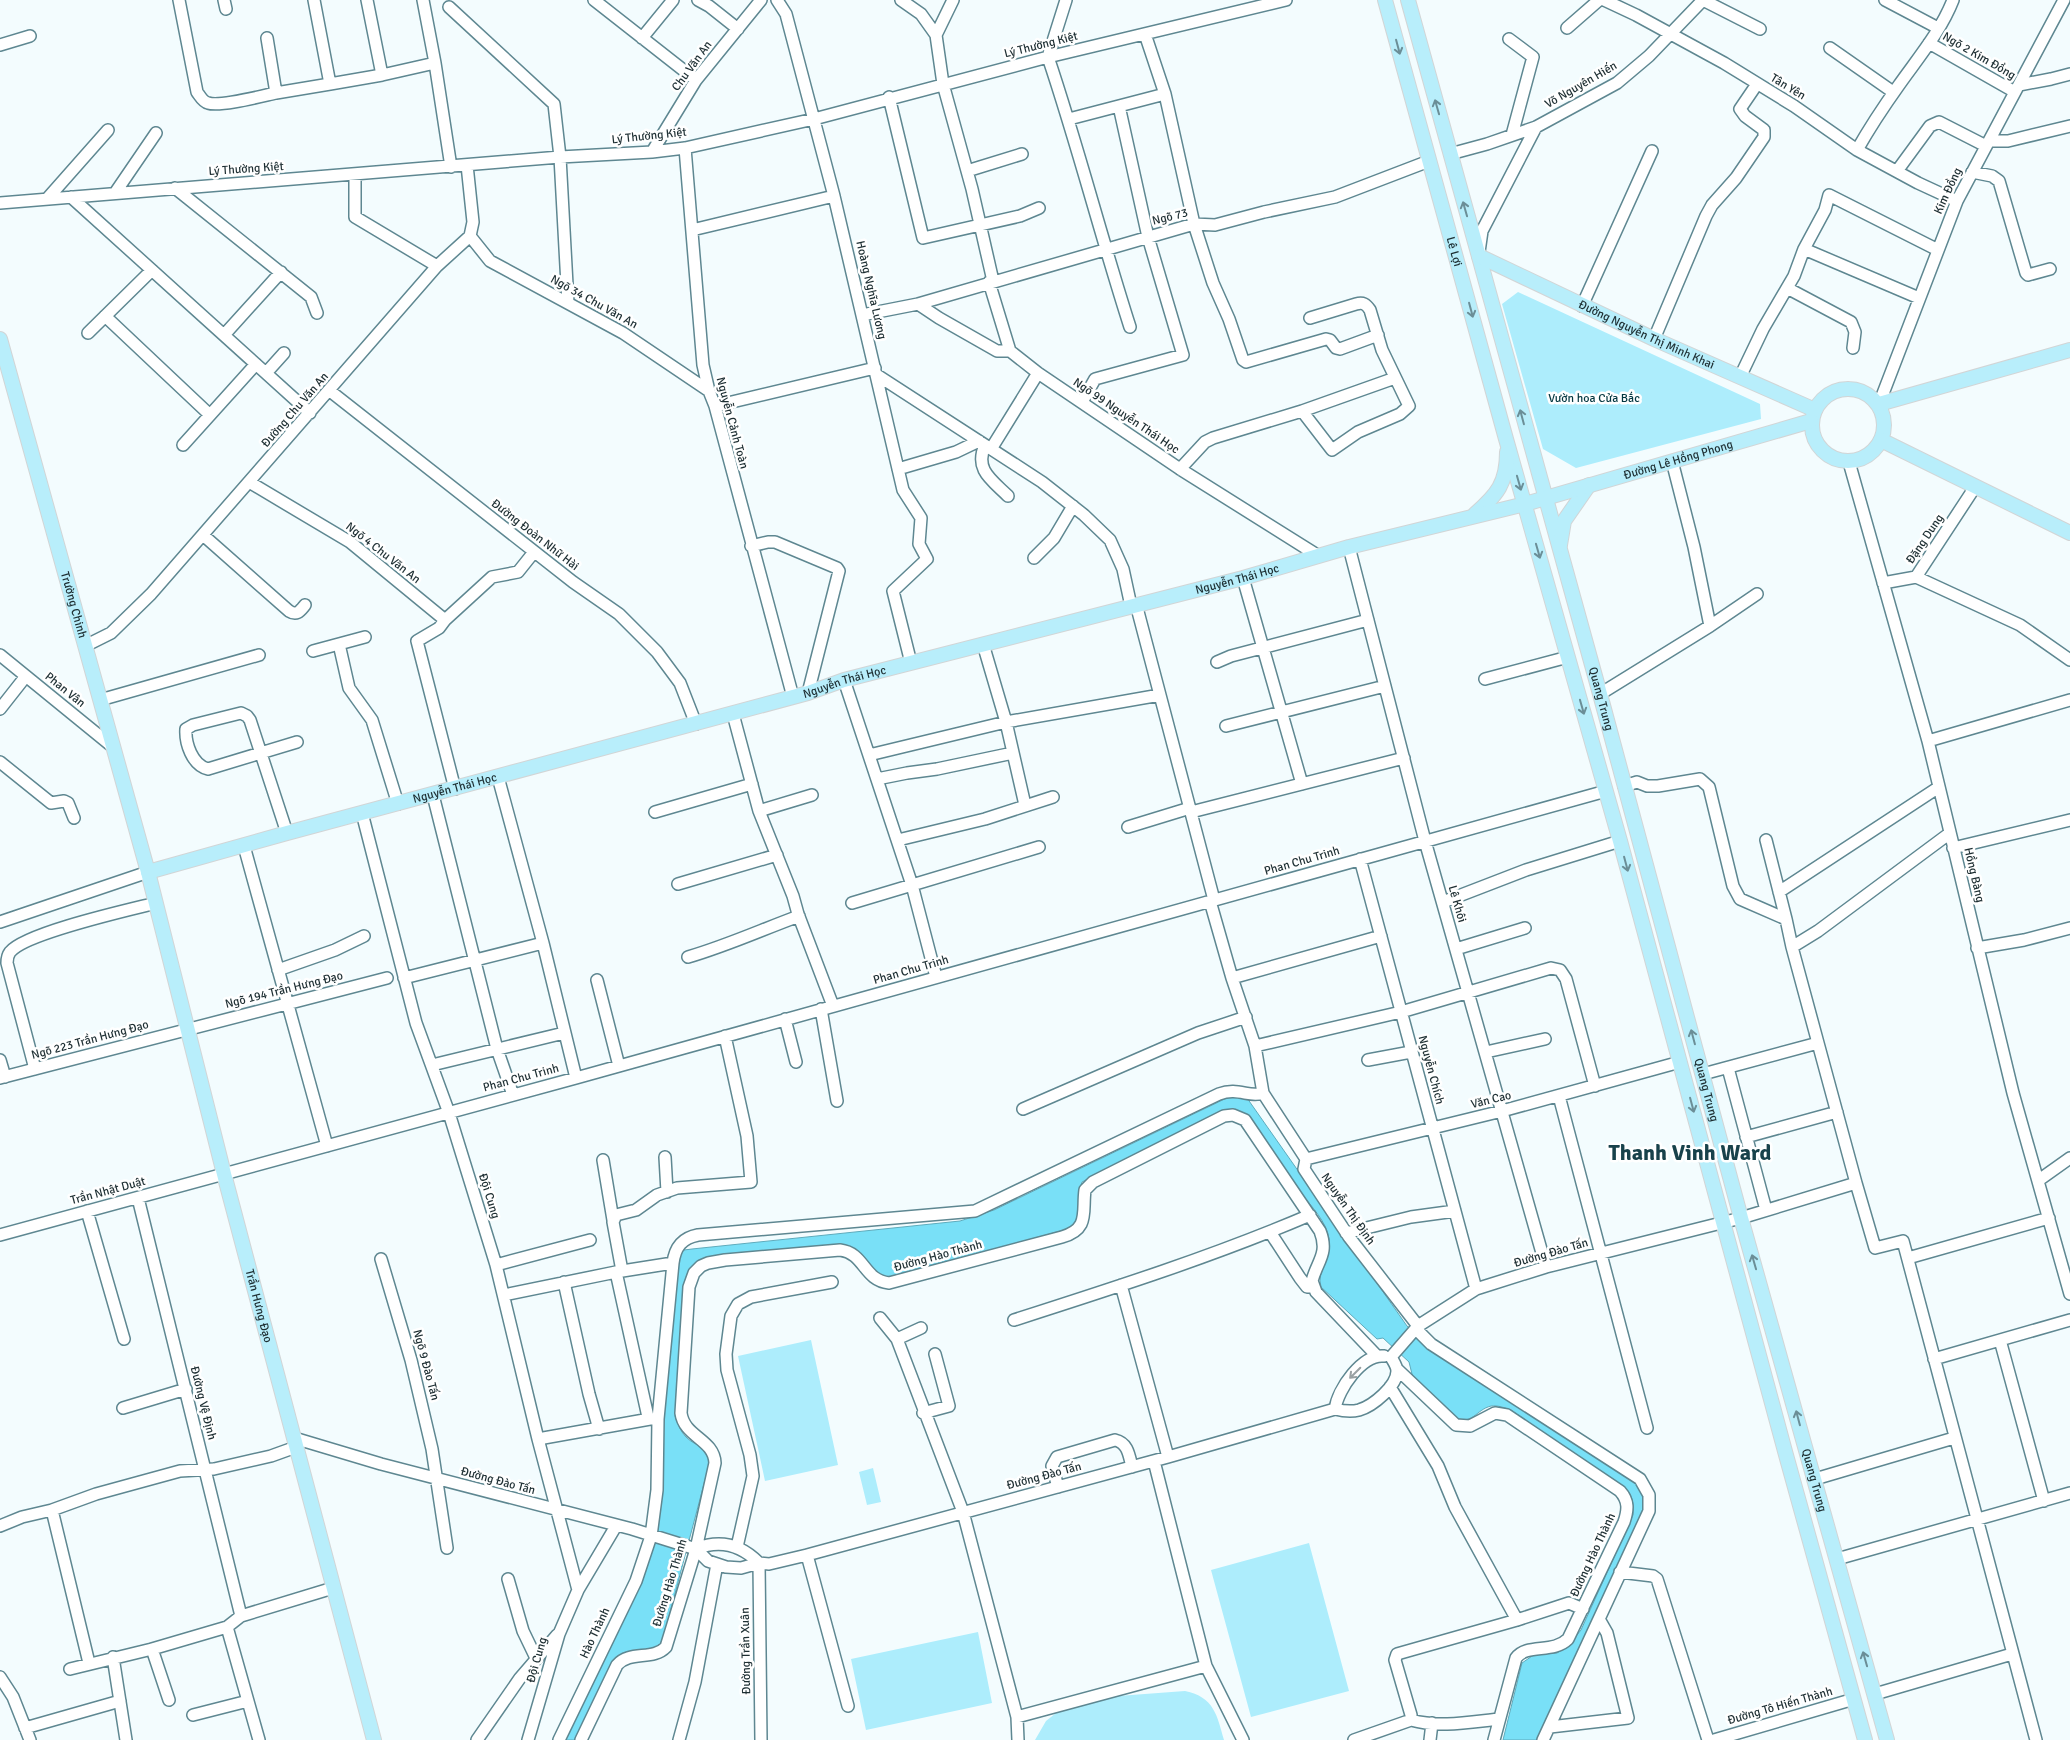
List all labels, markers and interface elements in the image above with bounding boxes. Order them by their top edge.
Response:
street label: Lý Thường Kiệt [1003,29,1079,61]
street label: Ngõ 2 Kim Đồng [1940,29,2018,83]
street label: Chu Văn An [669,38,715,94]
one-way arrow [1394,39,1403,55]
street label: Võ Nguyên Hiến [1542,58,1620,112]
street label: Tân Yên [1768,71,1808,103]
one-way arrow [1431,99,1441,115]
street label: Lý Thường Kiệt [611,125,687,147]
street label: Lý Thường Kiệt [208,159,284,179]
street label: Kim Đồng [1931,165,1965,217]
one-way arrow [1460,202,1470,218]
street label: Ngõ 73 [1151,205,1189,229]
street label: Lê Lợi [1443,235,1466,268]
street label: Hoàng Nghĩa Lương [852,239,890,341]
street label: Ngõ 34 Chu Văn An [548,272,640,332]
street label: Đường Nguyễn Thị Minh Khai [1576,297,1717,372]
one-way arrow [1466,301,1476,317]
street label: Đường Chu Văn An [258,369,332,451]
street label: Nguyễn Cảnh Toàn [713,375,751,471]
street label: Ngõ 99 Nguyễn Thái Học [1070,375,1182,457]
park label: Vườn hoa Cửa Bắc [1548,391,1640,406]
one-way arrow [1517,409,1527,425]
street label: Đường Lê Hồng Phong [1622,437,1735,483]
one-way arrow [1515,475,1524,491]
street label: Đường Đoàn Nhữ Hài [488,496,582,574]
street label: Đặng Dung [1903,511,1947,567]
street label: Ngõ 4 Chu Văn An [343,519,423,587]
one-way arrow [1534,542,1543,558]
street label: Nguyễn Thái Học [1194,560,1281,597]
street label: Trường Chinh [57,570,90,640]
street label: Nguyễn Thái Học [801,662,888,702]
street label: Quang Trung [1585,665,1617,732]
street label: Phan Vân [42,669,88,711]
one-way arrow [1578,699,1587,715]
street label: Nguyễn Thái Học [411,769,499,806]
street label: Phan Chu Trinh [1263,843,1341,879]
street label: Hồng Bàng [1960,846,1988,904]
one-way arrow [1622,855,1632,871]
street label: Lê Khôi [1445,884,1469,924]
street label: Phan Chu Trinh [872,952,950,988]
street label: Ngõ 194 Trần Hưng Đạo [224,968,344,1012]
street label: Ngõ 223 Trần Hưng Đạo [30,1017,150,1063]
one-way arrow [1688,1030,1698,1046]
street label: Nguyễn Chích [1415,1034,1447,1106]
street label: Quang Trung [1691,1056,1722,1123]
street label: Phan Chu Trinh [481,1061,561,1095]
street label: Văn Cao [1469,1088,1513,1112]
one-way arrow [1688,1096,1697,1112]
district label: Thanh Vinh Ward [1609,1139,1772,1166]
street label: Nguyễn Thị Định [1318,1170,1378,1248]
street label: Đội Cung [475,1171,503,1221]
street label: Trần Nhật Duật [69,1174,147,1208]
street label: Đường Đào Tấn [1512,1235,1590,1271]
street label: Đường Hào Thành [892,1237,984,1275]
one-way arrow [1748,1254,1758,1270]
street label: Trần Hưng Đạo [242,1267,276,1344]
street label: Ngõ 9 Đào Tấn [409,1328,443,1402]
street label: Đường Vệ Định [187,1365,219,1441]
one-way arrow [1349,1367,1361,1379]
one-way arrow [1793,1411,1802,1427]
street label: Quang Trung [1798,1447,1830,1514]
street label: Đường Đào Tấn [1005,1459,1083,1493]
street label: Đường Đào Tấn [459,1464,537,1498]
street label: Đường Hào Thành [1567,1511,1619,1599]
street label: Đường Hào Thành [650,1537,690,1629]
street label: Hào Thành [577,1605,613,1661]
street label: Đường Trần Xuân [738,1607,754,1695]
street label: Đội Cung [523,1635,551,1685]
one-way arrow [1859,1652,1869,1668]
street label: Đường Tô Hiến Thành [1726,1684,1834,1728]

